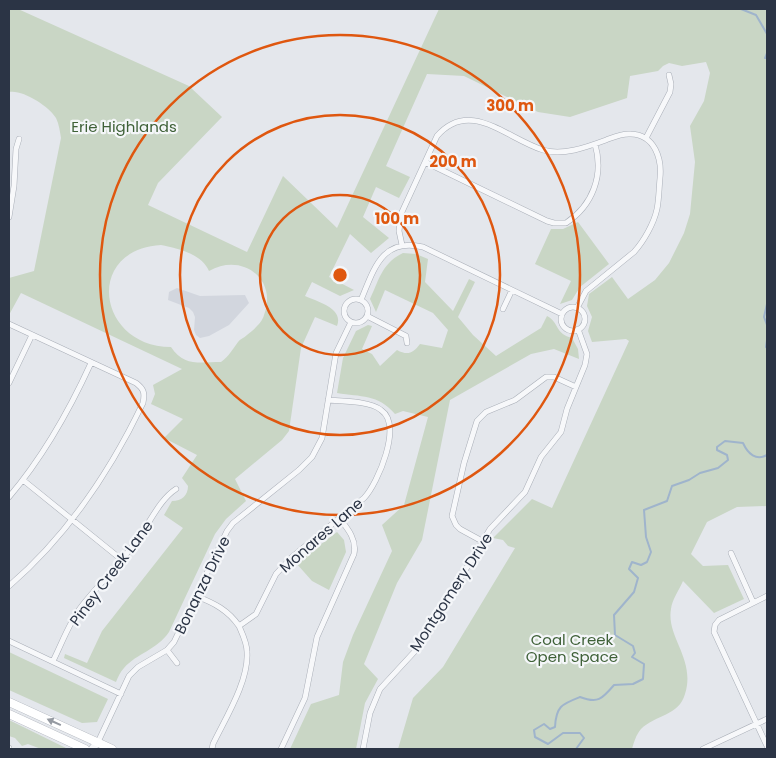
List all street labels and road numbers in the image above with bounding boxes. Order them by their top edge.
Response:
street label: Monares Lane [275,493,367,577]
street label: Piney Creek Lane [64,516,158,630]
street label: Montgomery Drive [405,529,497,655]
street label: Bonanza Drive [169,532,235,638]

